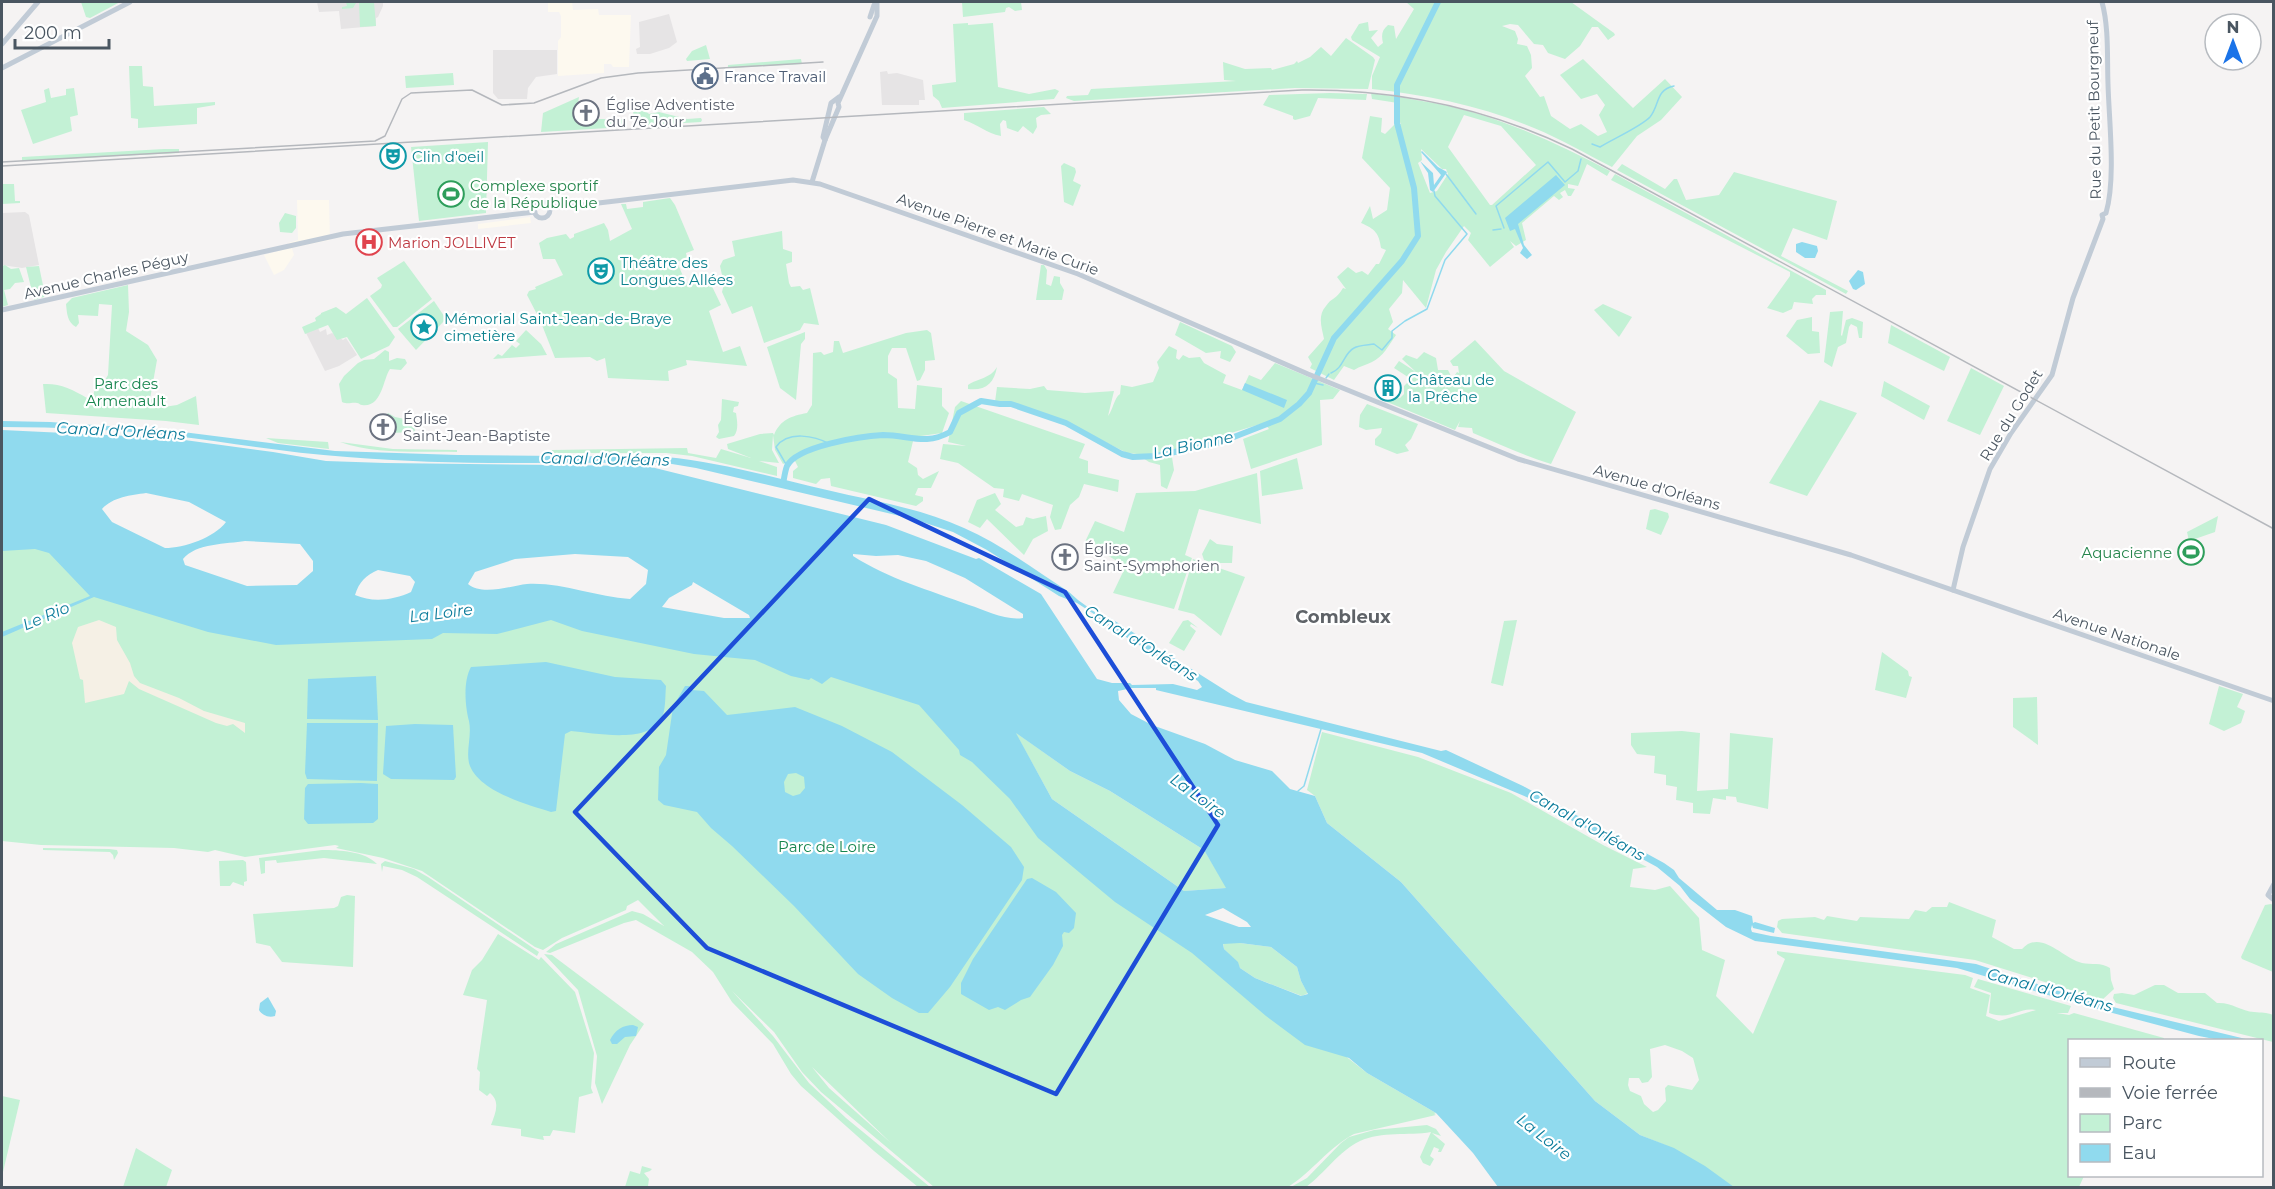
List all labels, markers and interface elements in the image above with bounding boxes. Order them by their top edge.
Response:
scale bar [15,12,110,50]
north arrow [2203,12,2263,72]
text: N [2227,18,2239,37]
street label: Rue du Petit Bourgneuf [2083,19,2105,200]
text: 200 m [24,22,82,44]
public building icon: France Travail [690,61,720,91]
place label: France Travail [724,67,826,86]
place label: Église Adventiste du 7e Jour [606,95,735,131]
church icon: Église Adventiste du 7e Jour [571,98,601,128]
theatre icon: Clin d'oeil [378,141,408,171]
place label: Clin d'oeil [412,147,484,166]
place label: Complexe sportif de la République [470,176,599,212]
sports icon: Complexe sportif de la République [436,179,466,209]
street label: Avenue Pierre et Marie Curie [894,189,1102,279]
hospital icon: Marion JOLLIVET [354,227,384,257]
place label: Marion JOLLIVET [388,233,516,252]
street label: Avenue Charles Péguy [22,247,191,303]
place label: Théâtre des Longues Allées [620,253,733,289]
theatre icon: Théâtre des Longues Allées [586,256,616,286]
place label: Mémorial Saint-Jean-de-Braye cimetière [444,309,672,345]
place icon: Mémorial Saint-Jean-de-Braye cimetière [409,312,439,342]
street label: Rue du Godet [1975,366,2047,464]
place label: Château de la Prêche [1408,370,1494,406]
building icon: Château de la Prêche [1373,373,1403,403]
park label: Parc des Armenault [86,374,166,410]
place label: Église Saint-Jean-Baptiste [403,409,550,445]
church icon: Église Saint-Jean-Baptiste [368,412,398,442]
water label: Canal d'Orléans [56,418,186,444]
water label: La Bionne [1151,427,1235,463]
water label: Canal d'Orléans [540,448,670,470]
street label: Avenue d'Orléans [1591,460,1723,514]
sports icon: Aquacienne [2176,537,2206,567]
place label: Église Saint-Symphorien [1084,539,1220,575]
church icon: Église Saint-Symphorien [1050,542,1080,572]
place label: Aquacienne [2081,543,2172,562]
water label: Le Rio [20,598,72,634]
water label: La Loire [408,600,474,626]
water label: Canal d'Orléans [1081,601,1201,685]
street label: Avenue Nationale [2051,603,2183,665]
district label: Combleux [1295,606,1391,628]
water label: La Loire [1167,770,1229,822]
water label: Canal d'Orléans [1526,785,1648,865]
park label: Parc de Loire [778,837,876,856]
water label: Canal d'Orléans [1985,964,2115,1016]
legend [2068,1039,2263,1177]
text: Route [2122,1052,2176,1074]
text: Voie ferrée [2122,1082,2218,1104]
water label: La Loire [1513,1110,1575,1164]
text: Parc [2122,1112,2162,1134]
text: Eau [2122,1142,2157,1164]

